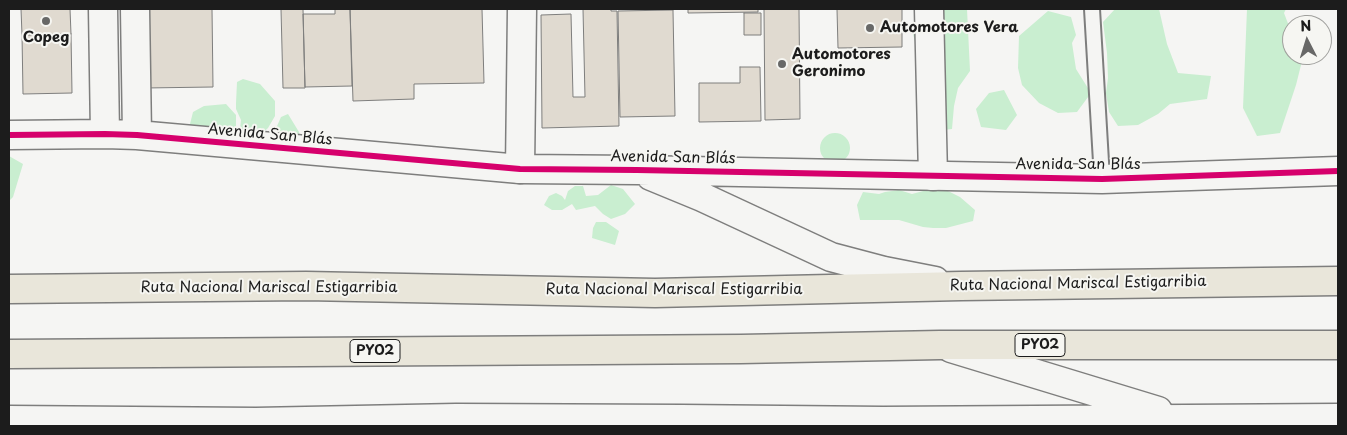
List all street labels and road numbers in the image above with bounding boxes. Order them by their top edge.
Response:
street label: Avenida San Blás [207,121,333,149]
street label: Avenida San Blás [610,148,736,168]
street label: Avenida San Blás [1016,156,1140,174]
street label: Ruta Nacional Mariscal Estigarribia [949,273,1207,295]
street label: Ruta Nacional Mariscal Estigarribia [141,279,397,297]
street label: Ruta Nacional Mariscal Estigarribia [546,281,802,299]
road number: PY02 [1015,334,1065,356]
road number: PY02 [350,340,400,362]

